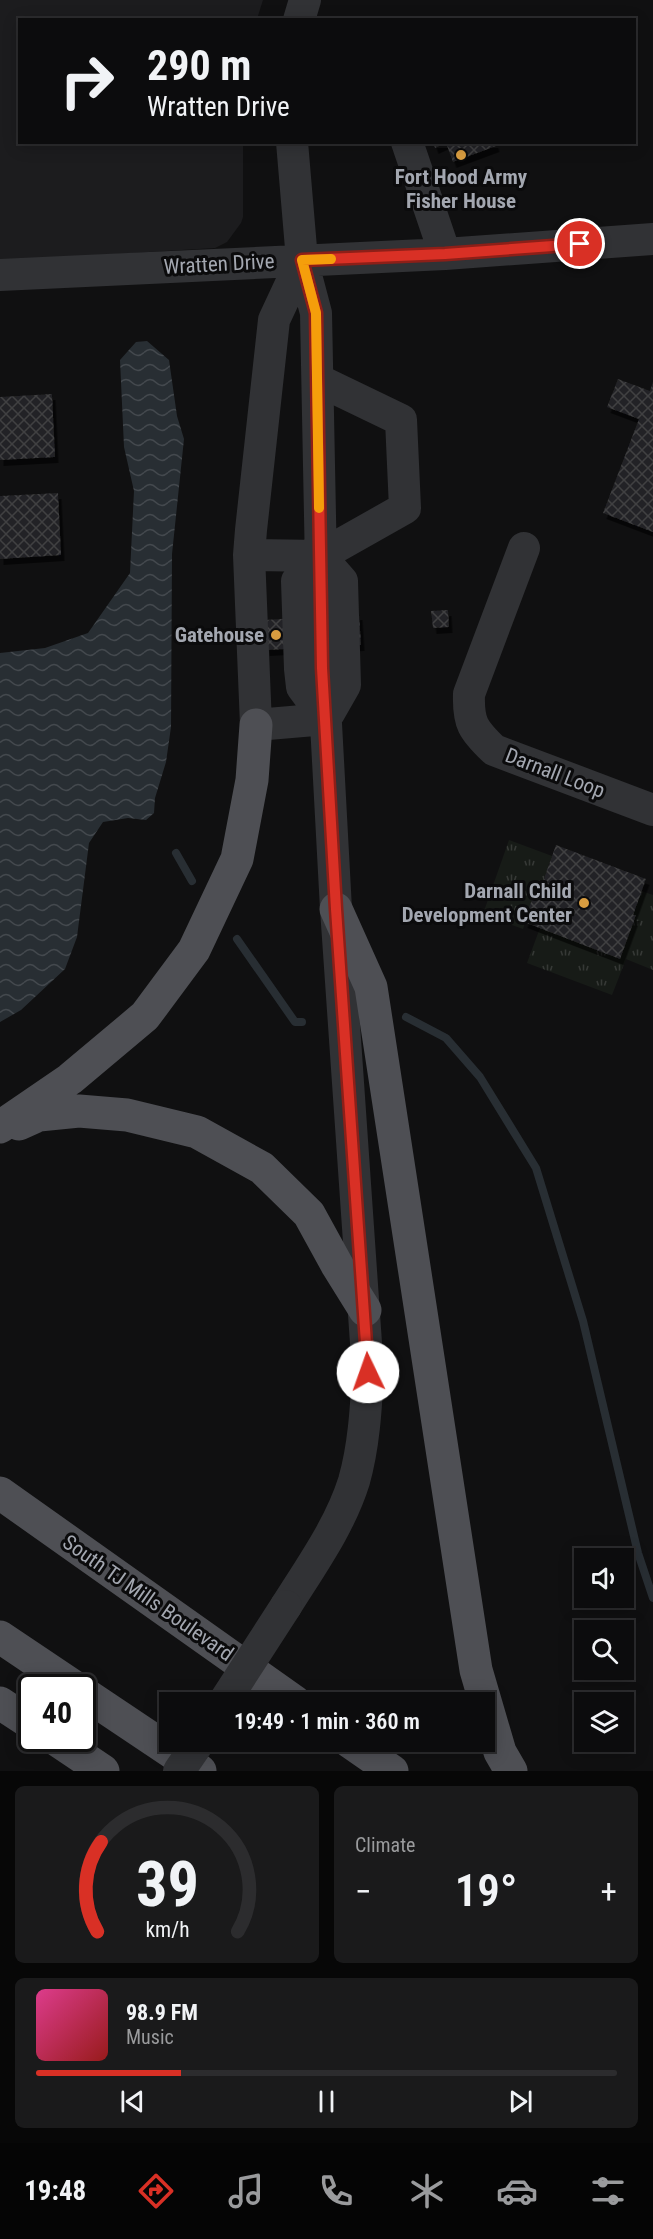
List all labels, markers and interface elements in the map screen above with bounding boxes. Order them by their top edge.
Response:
text: 290 m [147,41,252,90]
icon: right [48,42,126,120]
text: Wratten Drive [147,91,290,123]
marker: Fort Hood Army Fisher House [454,148,468,162]
place label: Fort Hood Army Fisher House [395,165,528,213]
pin [554,218,605,269]
icon: arrive [563,227,596,260]
street label: Wratten Drive [163,249,275,279]
place label: Gatehouse [175,623,264,647]
marker: Gatehouse [269,628,283,642]
street label: Darnall Loop [502,743,608,803]
place label: Darnall Child Development Center [402,879,572,927]
marker: Darnall Child Development Center [577,896,591,910]
position arrow [336,1340,400,1404]
street label: South TJ Mills Boulevard [58,1530,238,1666]
map controls [574,1548,634,1752]
button: sound [574,1548,634,1608]
button: search [574,1620,634,1680]
speed limit sign: 40 [18,1674,96,1752]
button: layers [574,1692,634,1752]
text: 19:49 · 1 min · 360 m [234,1709,420,1734]
text: Climate [355,1833,415,1857]
text: 39 [135,1848,199,1921]
text: 19° [455,1864,517,1917]
text: − [355,1872,372,1911]
text: + [601,1872,617,1911]
text: km/h [145,1917,189,1942]
text: 98.9 FM [126,2000,198,2025]
text: Music [126,2025,174,2049]
icon: previous [116,2085,149,2118]
icon: pause [310,2085,343,2118]
icon: next [504,2085,537,2118]
icon: directions [135,2170,177,2212]
icon: music [225,2170,267,2212]
icon: phone [315,2170,357,2212]
icon: climate [406,2170,448,2212]
icon: car [496,2170,538,2212]
icon: filters [587,2170,629,2212]
text: 19:48 [24,2175,86,2207]

